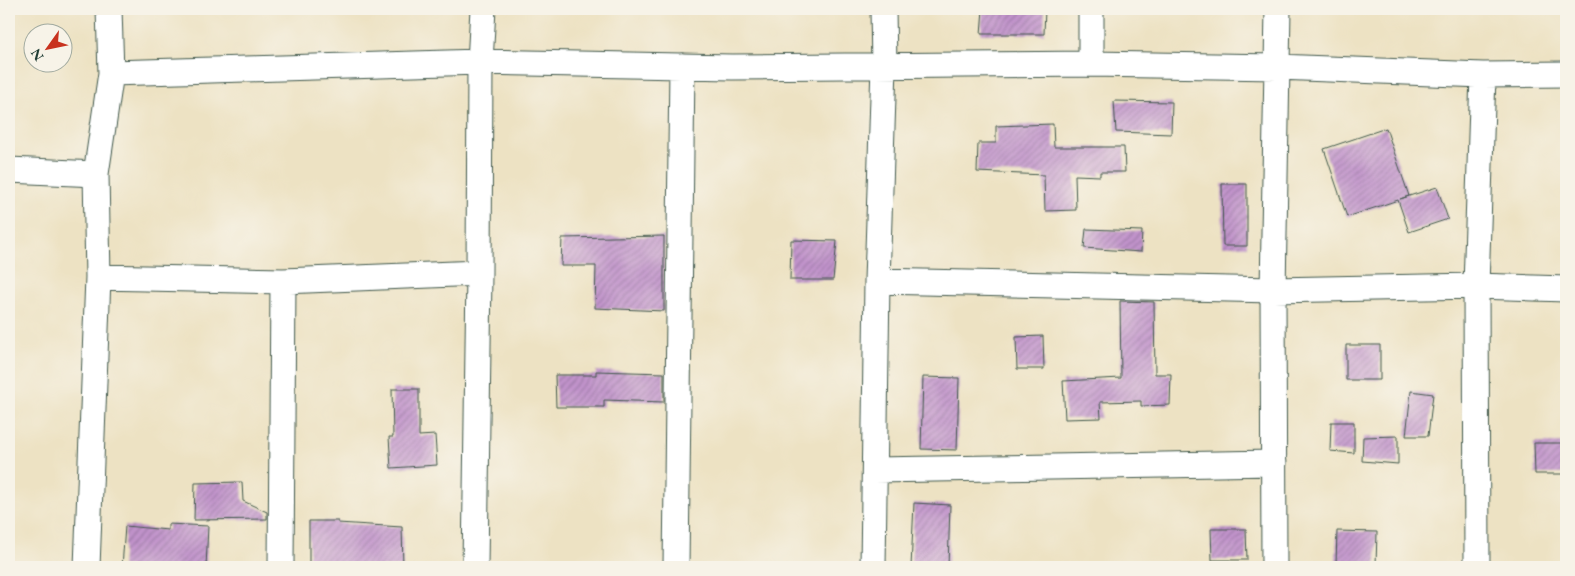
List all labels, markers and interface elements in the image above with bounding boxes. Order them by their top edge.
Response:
north arrow [22,22,72,72]
text: N [26,45,48,65]

